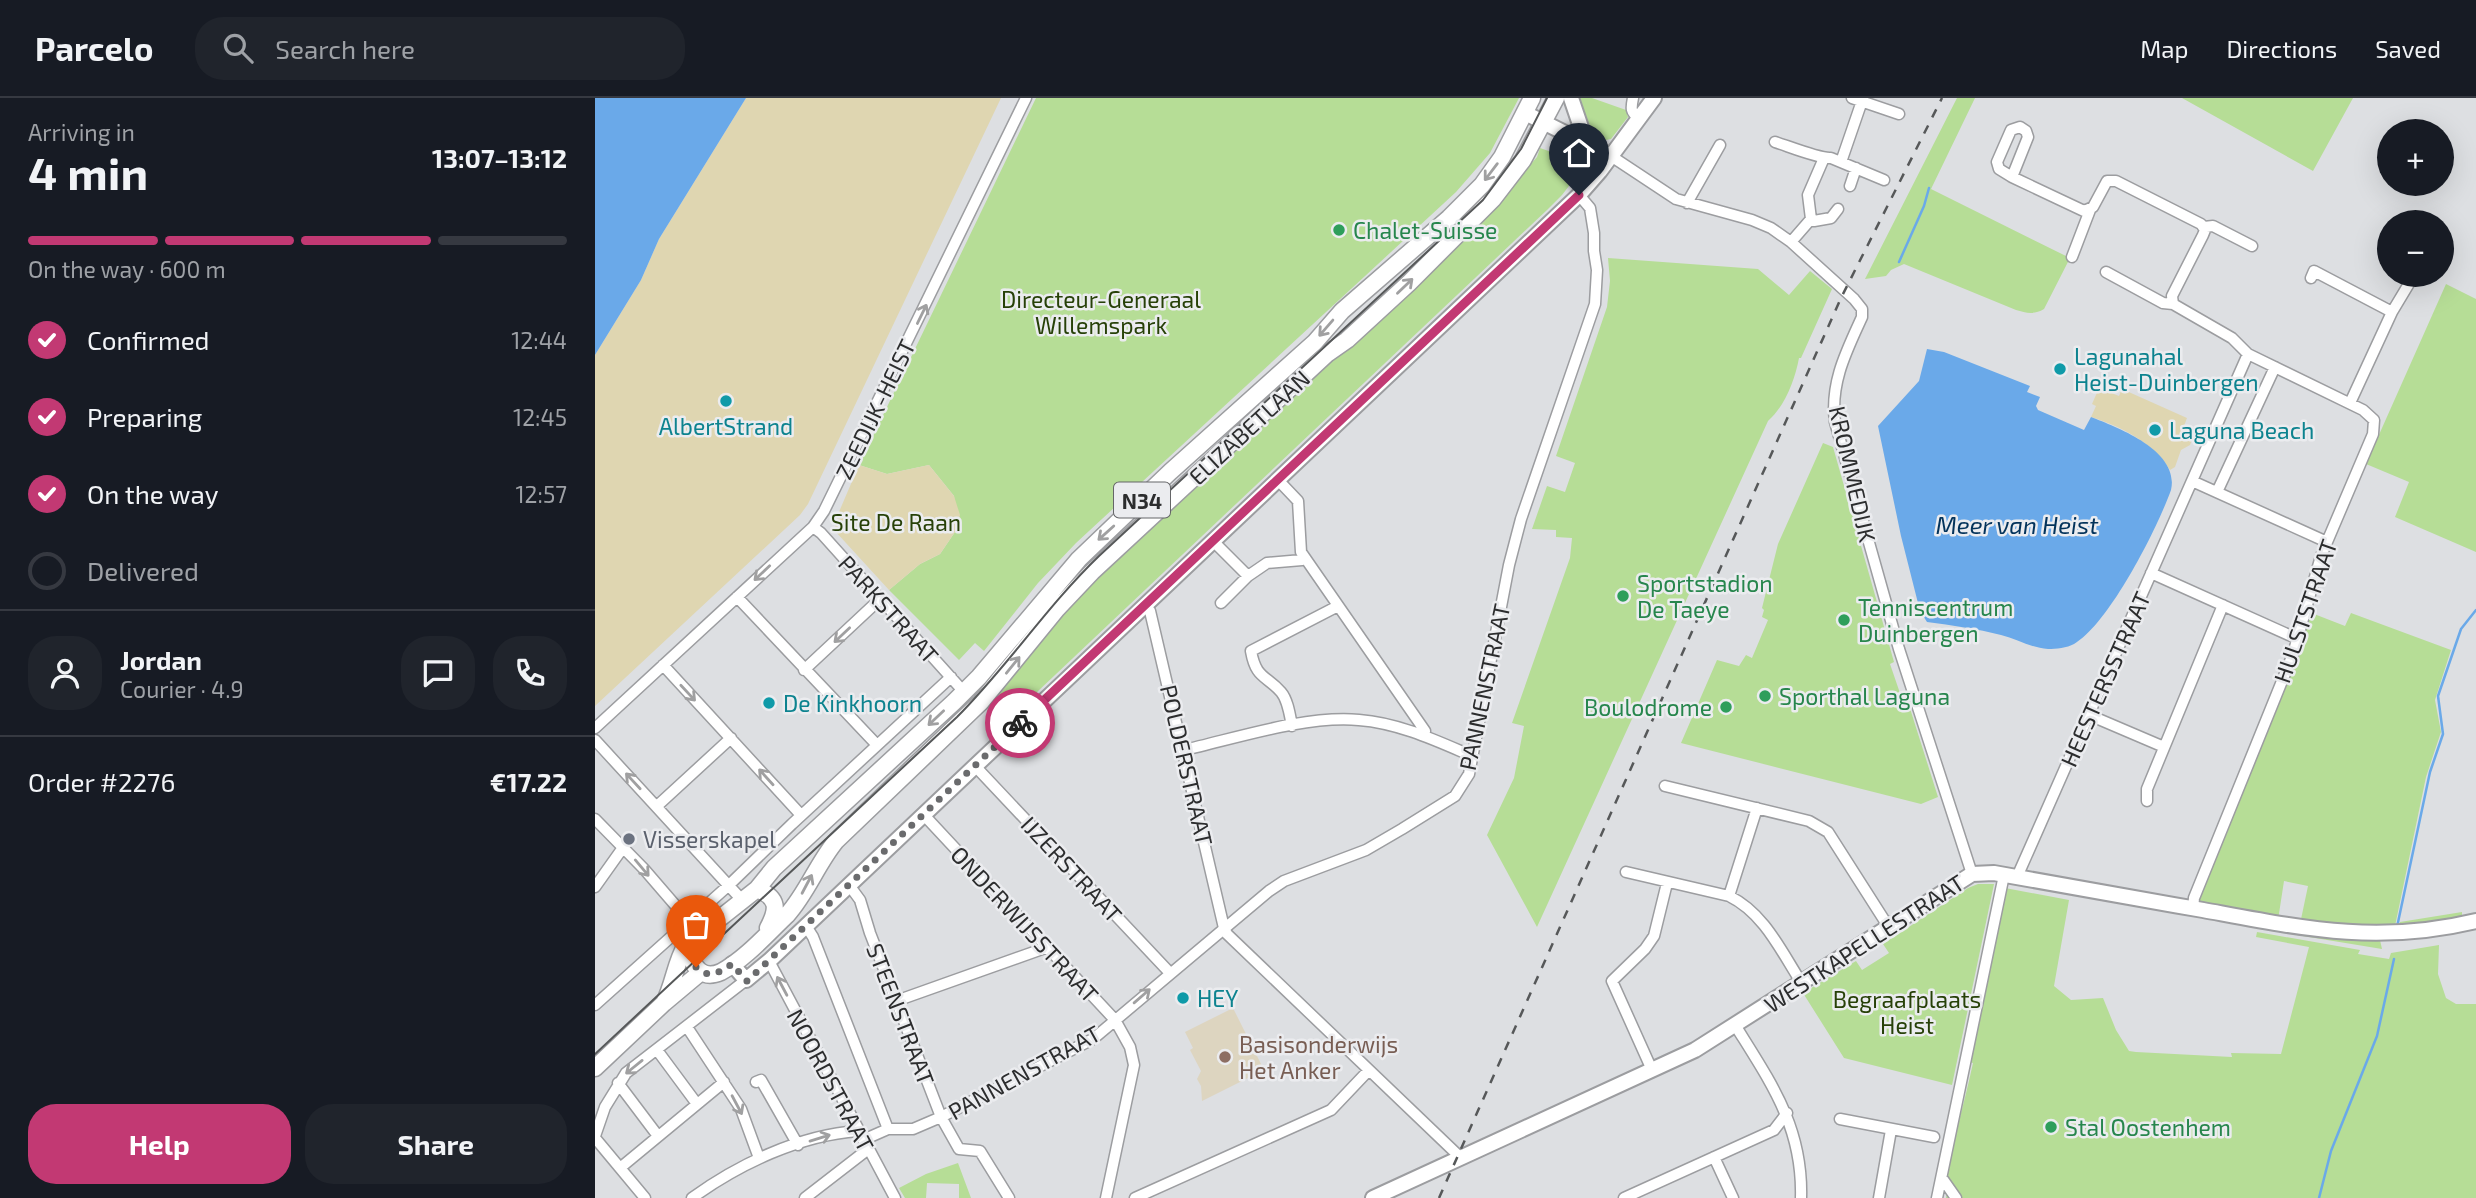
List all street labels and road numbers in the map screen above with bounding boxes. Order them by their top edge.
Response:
street label: ZEEDIJK-HEIST [829,335,921,483]
street label: ELIZABETLAAN [1183,364,1315,490]
street label: KROMMEDIJK [1824,403,1882,545]
road number: N34 [1114,482,1170,518]
street label: HULSTSTRAAT [2267,536,2343,686]
street label: PARKSTRAAT [833,549,945,669]
street label: HEESTERSSTRAAT [2054,587,2156,771]
street label: PANNENSTRAAT [1453,601,1515,773]
street label: POLDERSTRAAT [1155,682,1219,848]
street label: IJZERSTRAAT [1016,810,1128,928]
street label: ONDERWIJSSTRAAT [945,840,1105,1008]
street label: WESTKAPELLESTRAAT [1759,868,1969,1018]
street label: STEENSTRAAT [861,939,941,1089]
street label: NOORDSTRAAT [782,1004,880,1156]
street label: PANNENSTRAAT [943,1019,1105,1125]

